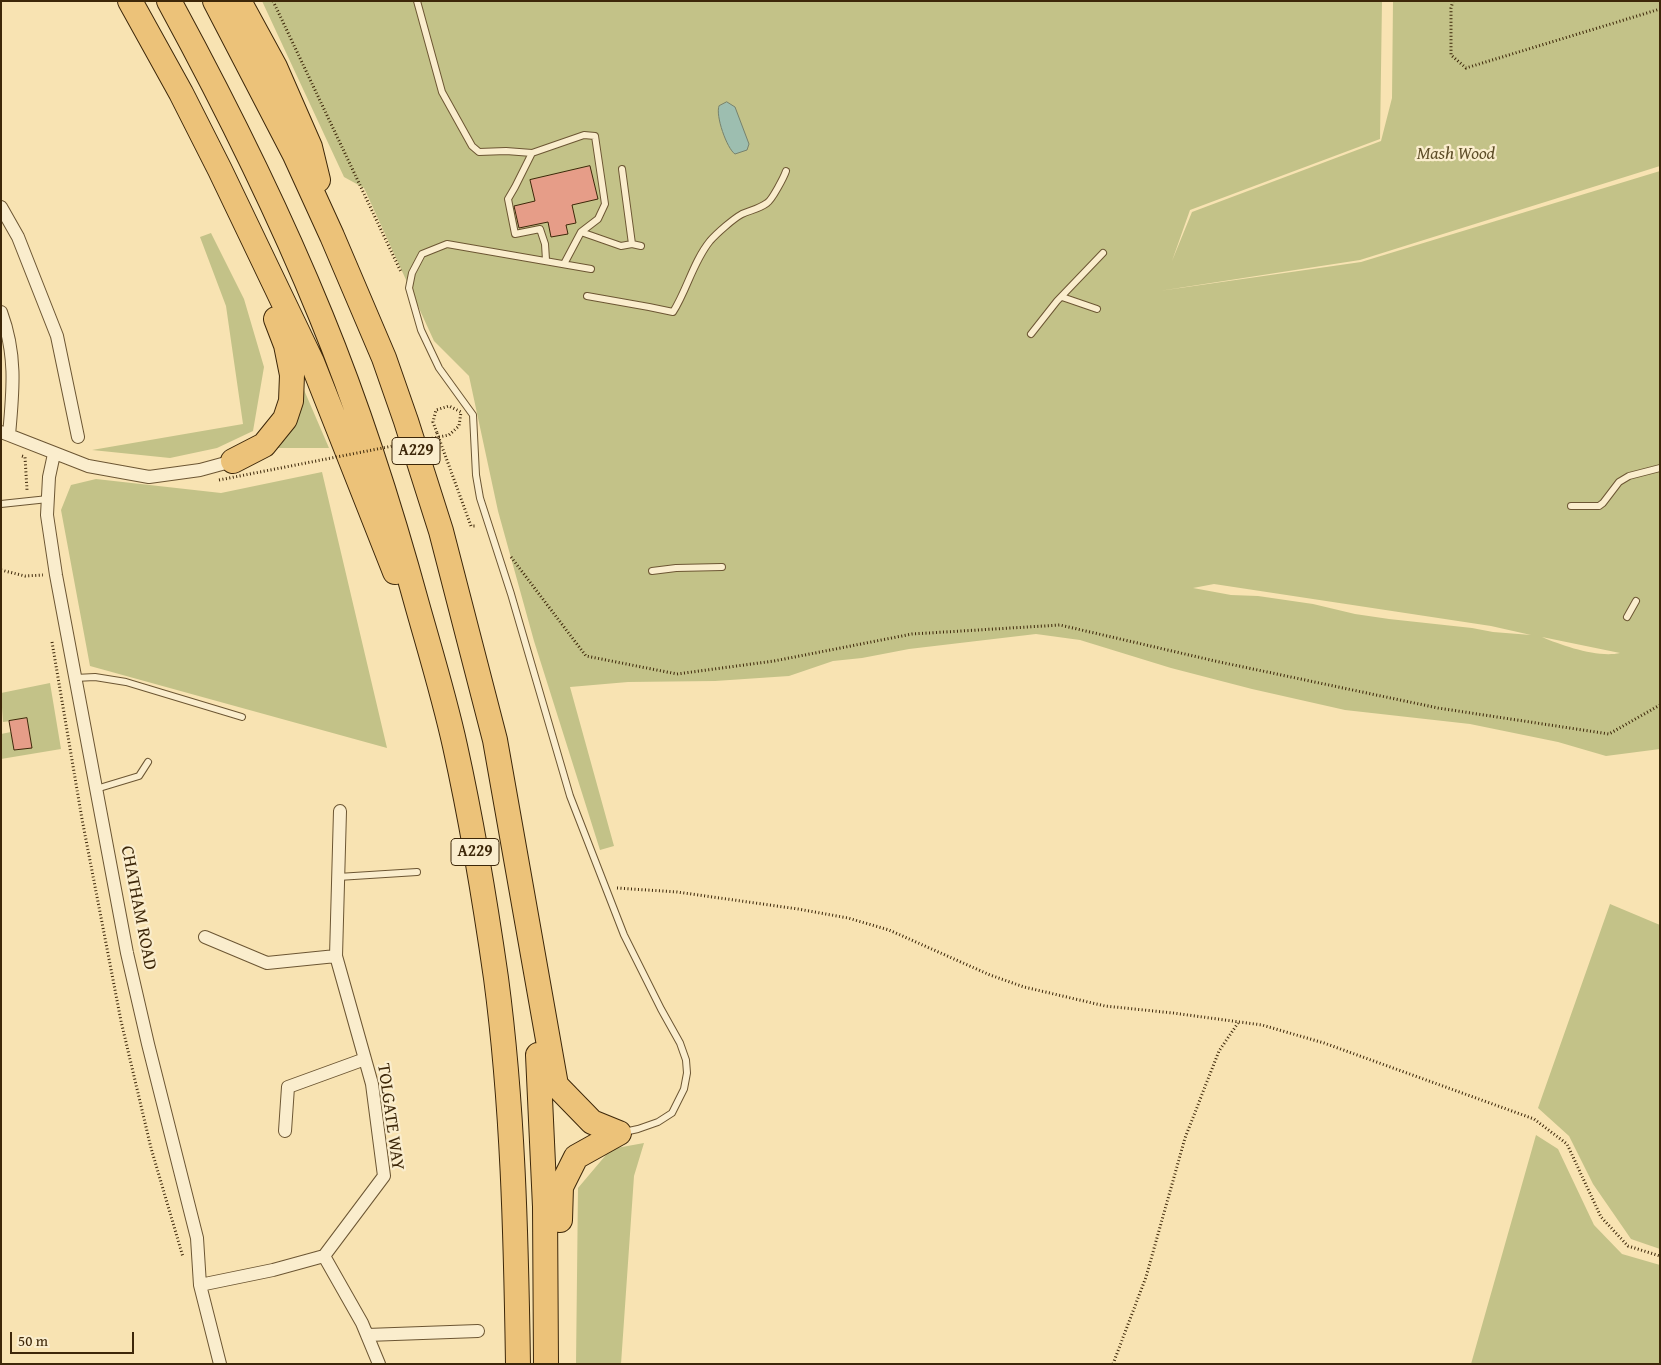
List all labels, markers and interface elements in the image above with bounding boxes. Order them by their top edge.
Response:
park label: Mash Wood [1417,143,1495,165]
road number: A229 [392,438,440,464]
road number: A229 [451,839,499,866]
street label: CHATHAM ROAD [115,844,161,972]
street label: TOLGATE WAY [372,1062,408,1172]
scale bar [12,1322,136,1354]
text: 50 m [18,1330,48,1351]

